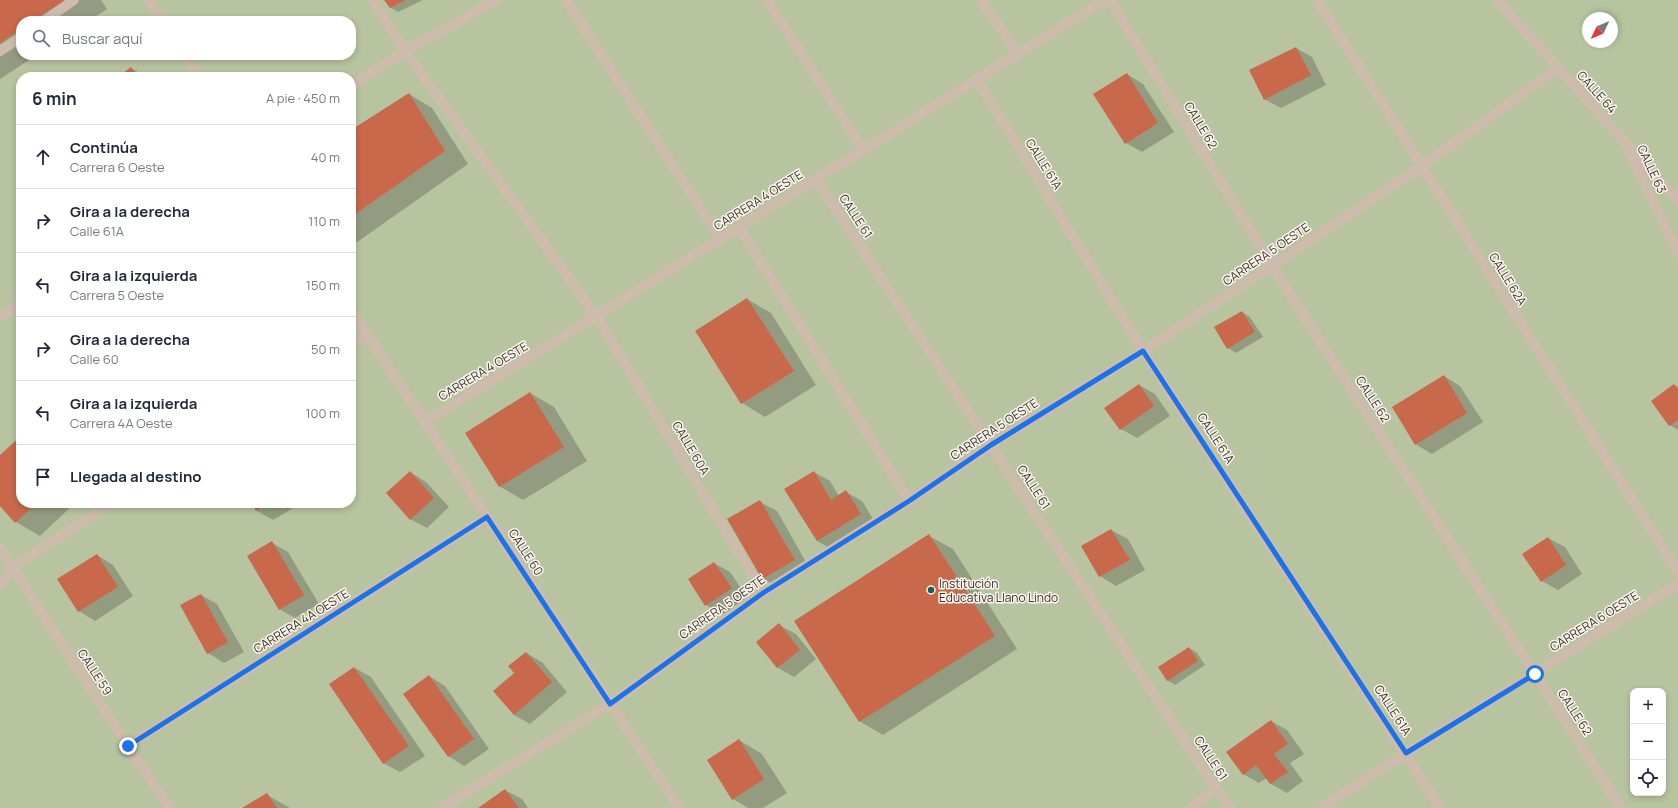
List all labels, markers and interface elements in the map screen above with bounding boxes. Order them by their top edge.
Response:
north arrow [1582,12,1618,48]
search box [16,16,356,60]
icon: search [30,27,52,49]
text: Buscar aquí [62,28,143,49]
street label: CALLE 64 [1573,67,1621,117]
text: 6 min [32,87,77,110]
text: A pie · 450 m [266,89,340,107]
street label: CALLE 62 [1180,98,1222,152]
street label: CALLE 61A [1022,135,1067,193]
text: Continúa [70,137,138,158]
street label: CALLE 63 [1633,142,1671,196]
icon: ahead [32,146,54,168]
text: 40 m [311,148,340,166]
text: Carrera 6 Oeste [70,158,165,176]
street label: CARRERA 4 OESTE [710,166,806,234]
street label: CALLE 61 [835,191,877,241]
text: Gira a la derecha [70,201,190,222]
icon: right [32,210,54,232]
text: 110 m [308,212,340,230]
street label: CARRERA 5 OESTE [1219,219,1313,289]
text: Calle 61A [70,222,124,240]
street label: CALLE 62A [1485,249,1531,309]
text: Gira a la izquierda [70,265,197,286]
icon: left [32,274,54,296]
text: 150 m [306,276,340,294]
text: Carrera 5 Oeste [70,286,164,304]
text: Gira a la derecha [70,329,190,350]
street label: CARRERA 4 OESTE [435,337,531,404]
icon: right [32,338,54,360]
text: 50 m [311,340,340,358]
text: Calle 60 [70,350,119,368]
street label: CALLE 62 [1352,373,1394,425]
text: Gira a la izquierda [70,393,197,414]
street label: CARRERA 5 OESTE [947,394,1041,464]
icon: left [32,402,54,424]
text: 100 m [305,404,340,422]
street label: CALLE 61A [1193,409,1239,467]
text: Carrera 4A Oeste [70,414,173,432]
street label: CALLE 60A [668,418,714,478]
street label: CALLE 61 [1013,462,1055,512]
icon: arrive [32,466,54,488]
text: Llegada al destino [70,466,202,487]
street label: CALLE 60 [505,525,547,579]
street label: CARRERA 5 OESTE [676,571,769,643]
place label: Institución Educativa Llano Lindo [939,575,1058,606]
street label: CARRERA 4A OESTE [250,585,352,657]
marker: Institución Educativa Llano Lindo [926,585,936,595]
street label: CARRERA 6 OESTE [1546,587,1642,655]
street label: CALLE 59 [74,646,116,698]
route start [1526,665,1544,683]
street label: CALLE 61A [1370,681,1416,739]
street label: CALLE 62 [1554,686,1596,738]
map controls [1630,688,1666,796]
button: + [1630,688,1666,724]
button: − [1630,724,1666,760]
street label: CALLE 61 [1190,733,1232,783]
route end [119,737,137,755]
button: locate [1630,760,1666,796]

